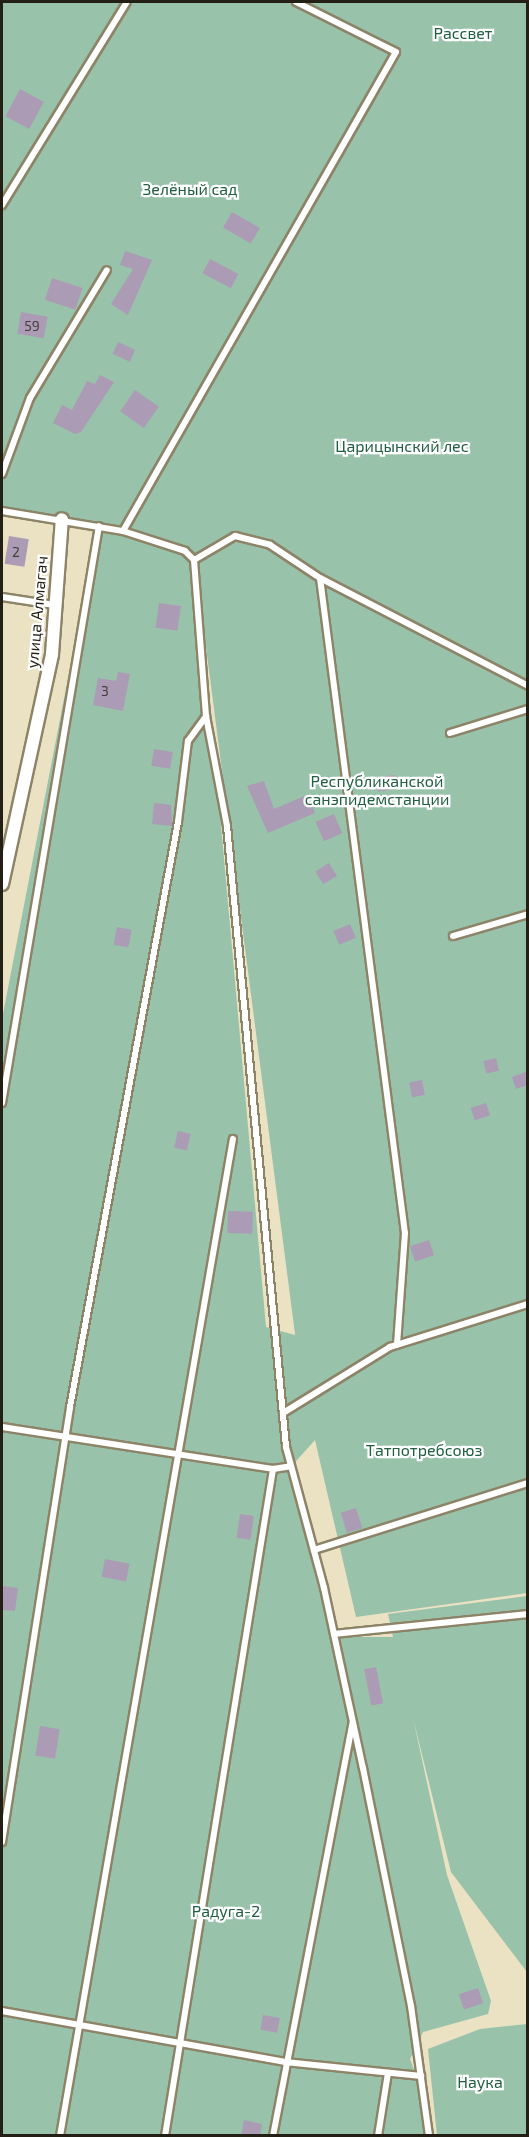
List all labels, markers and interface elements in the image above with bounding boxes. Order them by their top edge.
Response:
park label: Рассвет [434,23,492,43]
park label: Зелёный сад [143,179,237,199]
house number: 59 [24,318,40,334]
park label: Царицынский лес [335,436,469,456]
house number: 2 [12,544,20,560]
street label: улица Алмагач [23,555,51,669]
house number: 3 [101,683,109,699]
park label: Республиканской санэпидемстанции [305,771,449,809]
park label: Татпотребсоюз [366,1440,482,1460]
park label: Радуга-2 [192,1901,260,1921]
park label: Наука [457,2072,503,2092]

